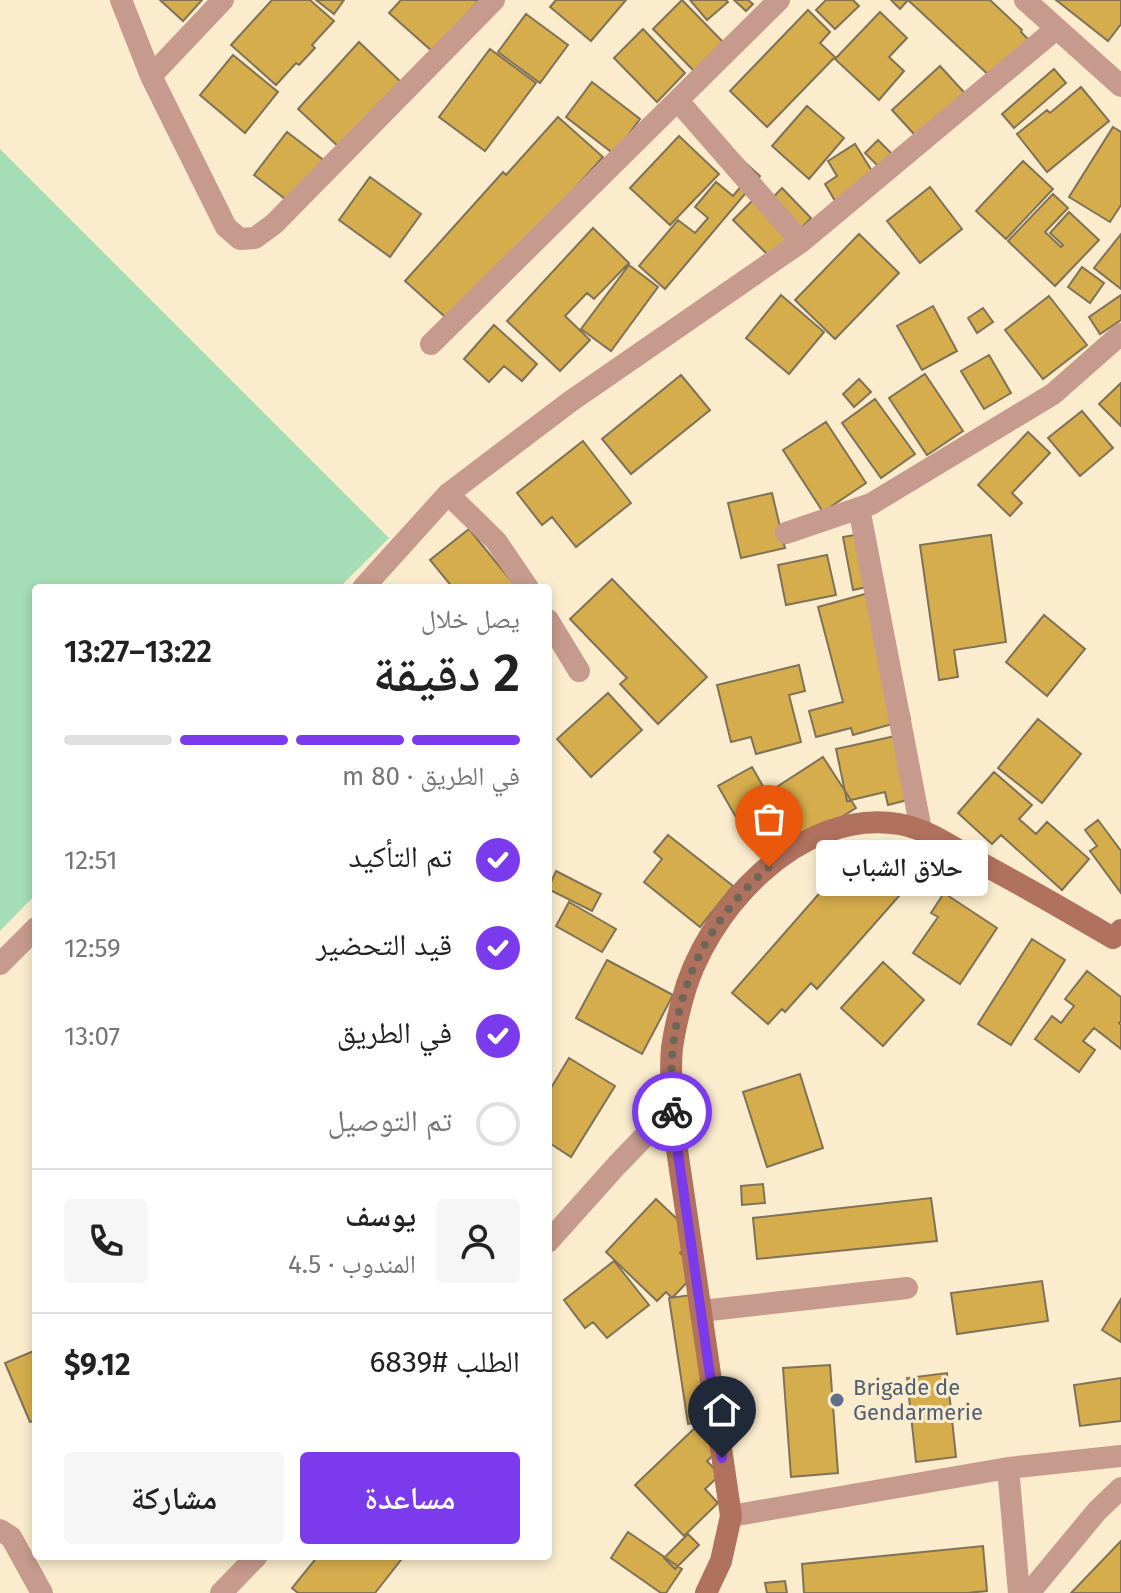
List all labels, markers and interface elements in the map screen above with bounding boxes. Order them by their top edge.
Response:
text: يصل خلال [421,604,520,635]
text: 13:22–13:27 [64,634,212,670]
text: 2 دقيقة [373,642,520,705]
text: في الطريق · 80 m [342,761,520,792]
pin [735,785,803,867]
icon: bag [747,797,791,841]
icon: check [476,838,520,882]
text: تم التأكيد [349,839,452,875]
callout: حلاق الشباب [817,839,989,895]
text: 12:51 [64,845,117,876]
text: حلاق الشباب [841,852,963,883]
icon: check [476,926,520,970]
text: قيد التحضير [316,927,452,963]
text: 12:59 [64,933,121,964]
icon: check [476,1014,520,1058]
text: في الطريق [337,1015,452,1051]
text: 13:07 [64,1021,120,1052]
courier [632,1072,712,1152]
icon: bike [650,1090,694,1134]
text: تم التوصيل [327,1103,452,1139]
text: يوسف [345,1198,416,1234]
button: phone [64,1199,148,1283]
button: person [436,1199,520,1283]
text: المندوب · 4.5 [288,1249,416,1280]
text: الطلب #6839 [369,1344,520,1380]
text: $9.12 [64,1347,130,1383]
place label: Brigade de Gendarmerie [853,1374,983,1426]
pin [688,1376,756,1458]
icon: home [700,1388,744,1432]
marker: Brigade de Gendarmerie [828,1391,846,1409]
button: مشاركة [64,1452,284,1544]
button: مساعدة [300,1452,520,1544]

